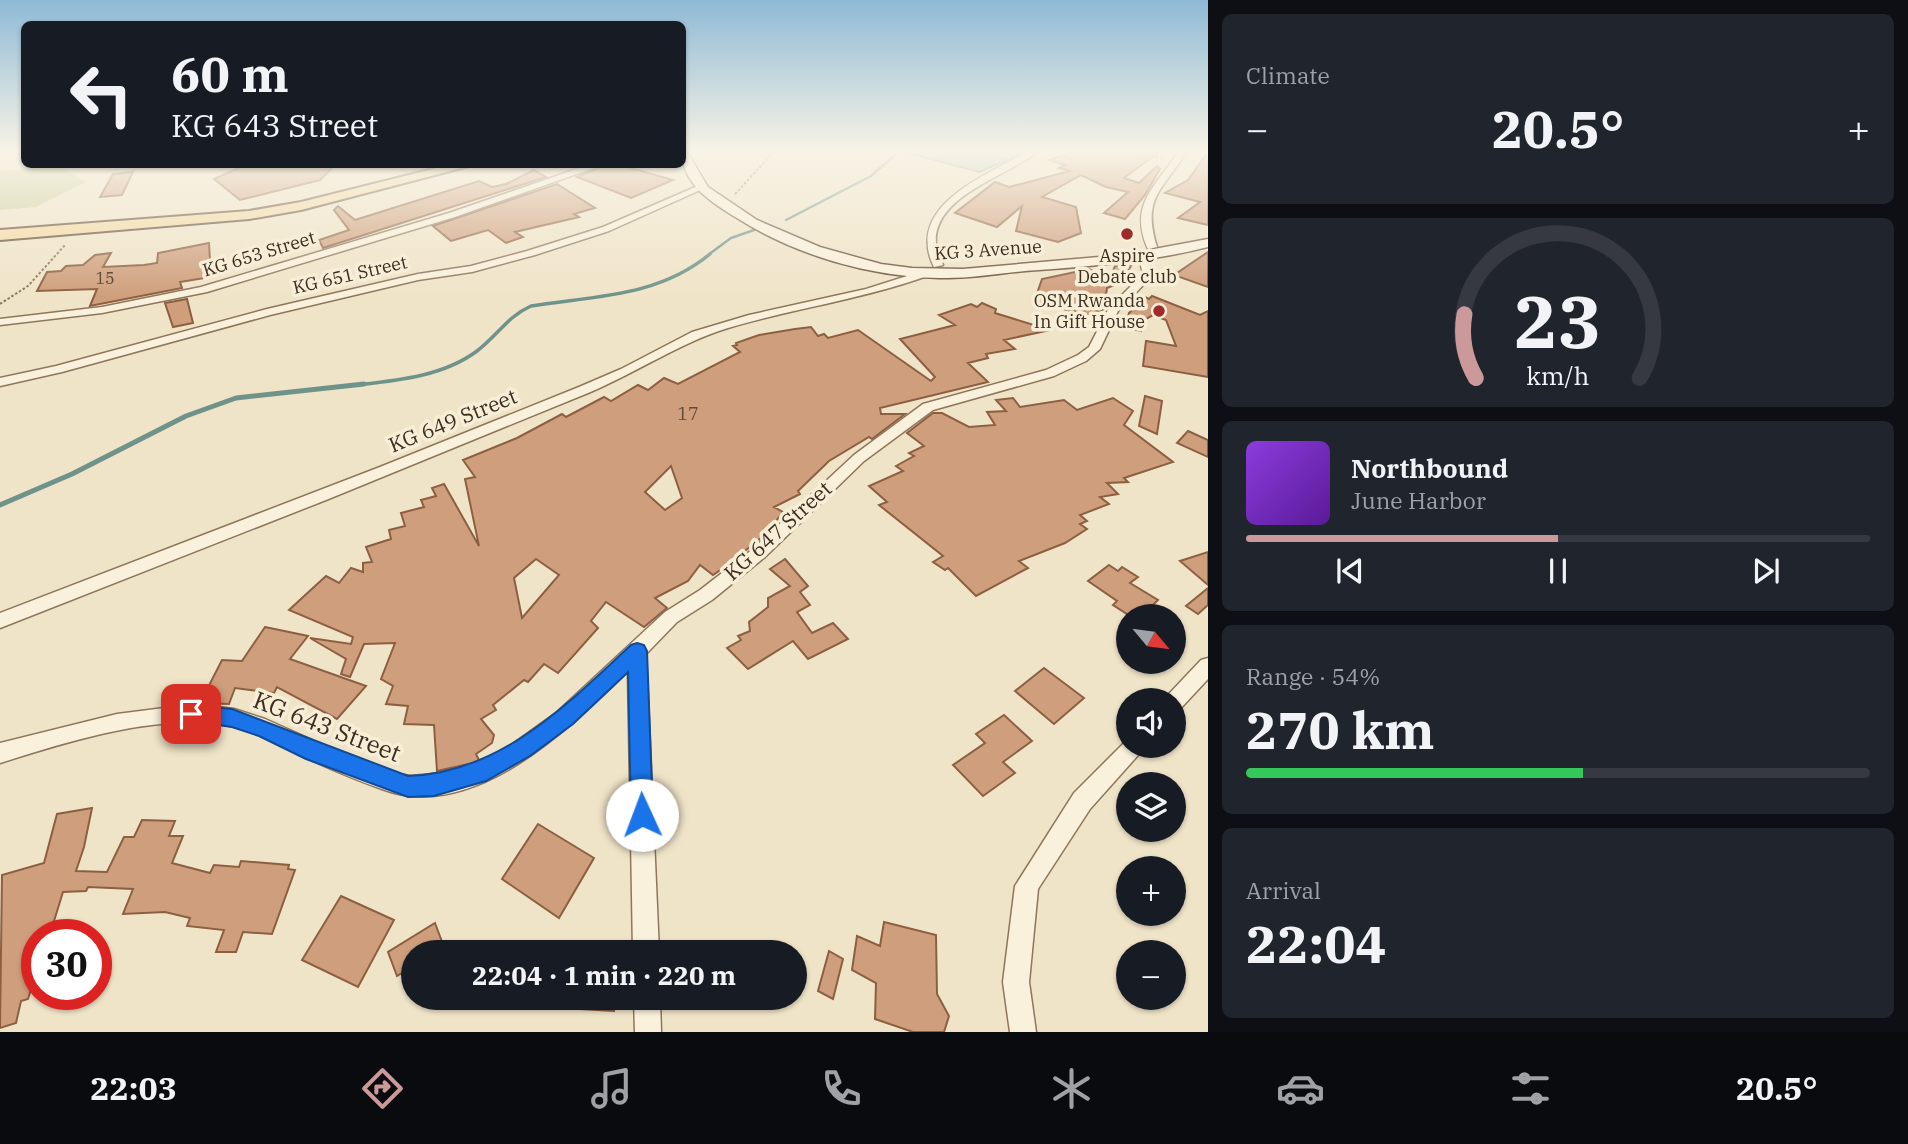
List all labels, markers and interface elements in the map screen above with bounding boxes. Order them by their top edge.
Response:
text: 60 m [171,42,289,105]
icon: left [56,49,147,140]
text: Climate [1246,60,1330,90]
text: 20.5° [1492,95,1624,162]
text: KG 643 Street [171,104,378,146]
text: − [1246,104,1269,153]
text: + [1847,104,1870,153]
street label: KG 653 Street [200,225,318,282]
marker: Aspire Debate club [1119,226,1135,242]
street label: KG 3 Avenue [933,234,1042,265]
place label: Aspire Debate club [1077,244,1177,288]
street label: KG 651 Street [291,250,409,299]
house number: 15 [95,268,115,288]
text: 23 [1514,274,1602,369]
place label: OSM Rwanda In Gift House [1034,289,1145,333]
marker: OSM Rwanda In Gift House [1151,303,1167,319]
text: km/h [1526,359,1590,392]
street label: KG 649 Street [384,382,521,459]
house number: 17 [677,402,699,425]
text: Northbound [1351,451,1508,485]
street label: KG 647 Street [717,474,837,586]
text: June Harbor [1351,485,1486,515]
icon: previous [1331,552,1369,590]
icon: pause [1539,552,1577,590]
icon: next [1747,552,1785,590]
north arrow [1116,604,1186,674]
map controls [1116,604,1186,1010]
text: Range · 54% [1246,661,1380,691]
street label: KG 643 Street [249,683,406,769]
pin [161,684,221,744]
button: sound [1116,688,1186,758]
icon: arrive [172,695,210,733]
text: 270 km [1246,696,1435,763]
button: layers [1116,772,1186,842]
position arrow [605,778,679,852]
button: + [1116,856,1186,926]
text: Arrival [1246,875,1321,905]
text: 22:04 [1246,910,1387,977]
speed limit sign: 30 [21,919,112,1010]
button: − [1116,940,1186,1010]
text: 22:04 · 1 min · 220 m [472,958,736,992]
icon: directions [358,1064,407,1113]
icon: music [587,1064,636,1113]
icon: phone [817,1064,866,1113]
icon: climate [1047,1064,1096,1113]
icon: car [1276,1064,1325,1113]
icon: filters [1506,1064,1555,1113]
text: 22:03 [90,1067,177,1109]
text: 20.5° [1736,1067,1818,1109]

